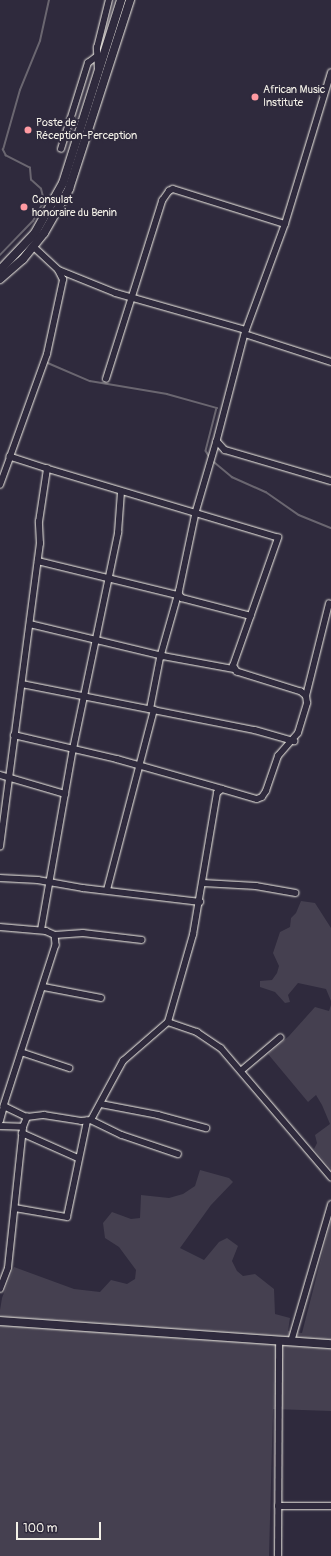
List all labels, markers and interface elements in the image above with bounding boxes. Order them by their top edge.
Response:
place label: African Music Institute [263,84,325,110]
marker: African Music Institute [250,92,260,102]
place label: Poste de Réception-Perception [36,117,137,143]
marker: Poste de Réception-Perception [23,125,33,135]
place label: Consulat honoraire du Benin [32,194,117,220]
marker: Consulat honoraire du Benin [19,202,29,212]
scale bar [18,1514,103,1540]
text: 100 m [23,1521,57,1536]

